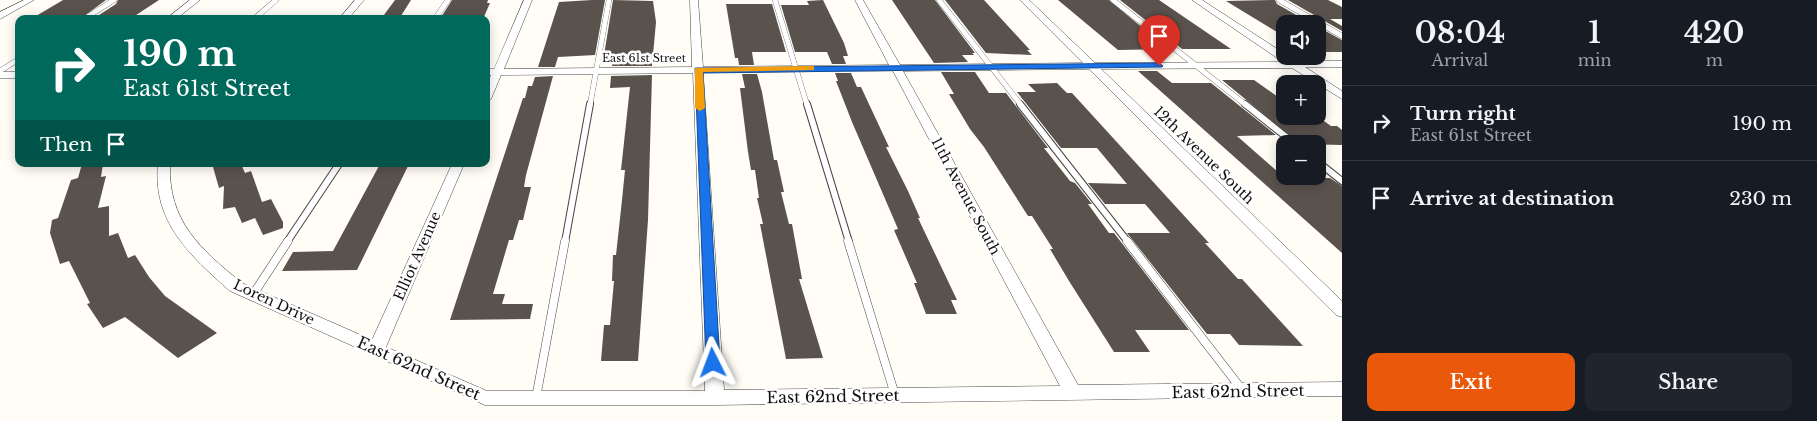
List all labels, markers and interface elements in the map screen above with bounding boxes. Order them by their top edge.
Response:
text: 08:04 [1414,14,1505,51]
text: 1 [1588,14,1601,51]
text: 420 [1684,14,1745,51]
pin [1138,15,1180,66]
map controls [1276,15,1326,185]
button: sound [1276,15,1326,65]
icon: arrive [1145,22,1173,50]
text: 190 m [123,32,236,75]
icon: right [40,35,105,100]
text: Arrival [1432,50,1488,70]
text: min [1578,50,1612,70]
text: m [1706,50,1723,70]
street label: East 61st Street [602,51,687,65]
text: East 61st Street [123,75,291,102]
button: + [1276,75,1326,125]
street label: 12th Avenue South [1150,102,1258,208]
text: Turn right [1410,102,1516,125]
icon: right [1367,109,1395,137]
text: 190 m [1732,112,1792,135]
text: East 61st Street [1410,125,1532,145]
icon: arrive [102,130,130,158]
text: Then [40,133,92,156]
street label: 11th Avenue South [927,134,1005,258]
button: − [1276,135,1326,185]
icon: arrive [1367,184,1395,212]
text: Arrive at destination [1410,187,1614,210]
text: 230 m [1729,187,1792,210]
street label: Elliot Avenue [389,209,445,303]
street label: Loren Drive [231,275,317,329]
street label: East 62nd Street [354,332,484,404]
position arrow [686,336,738,388]
button: Exit [1367,353,1575,411]
button: Share [1585,353,1792,411]
street label: East 62nd Street [1171,380,1305,402]
street label: East 62nd Street [766,385,900,407]

